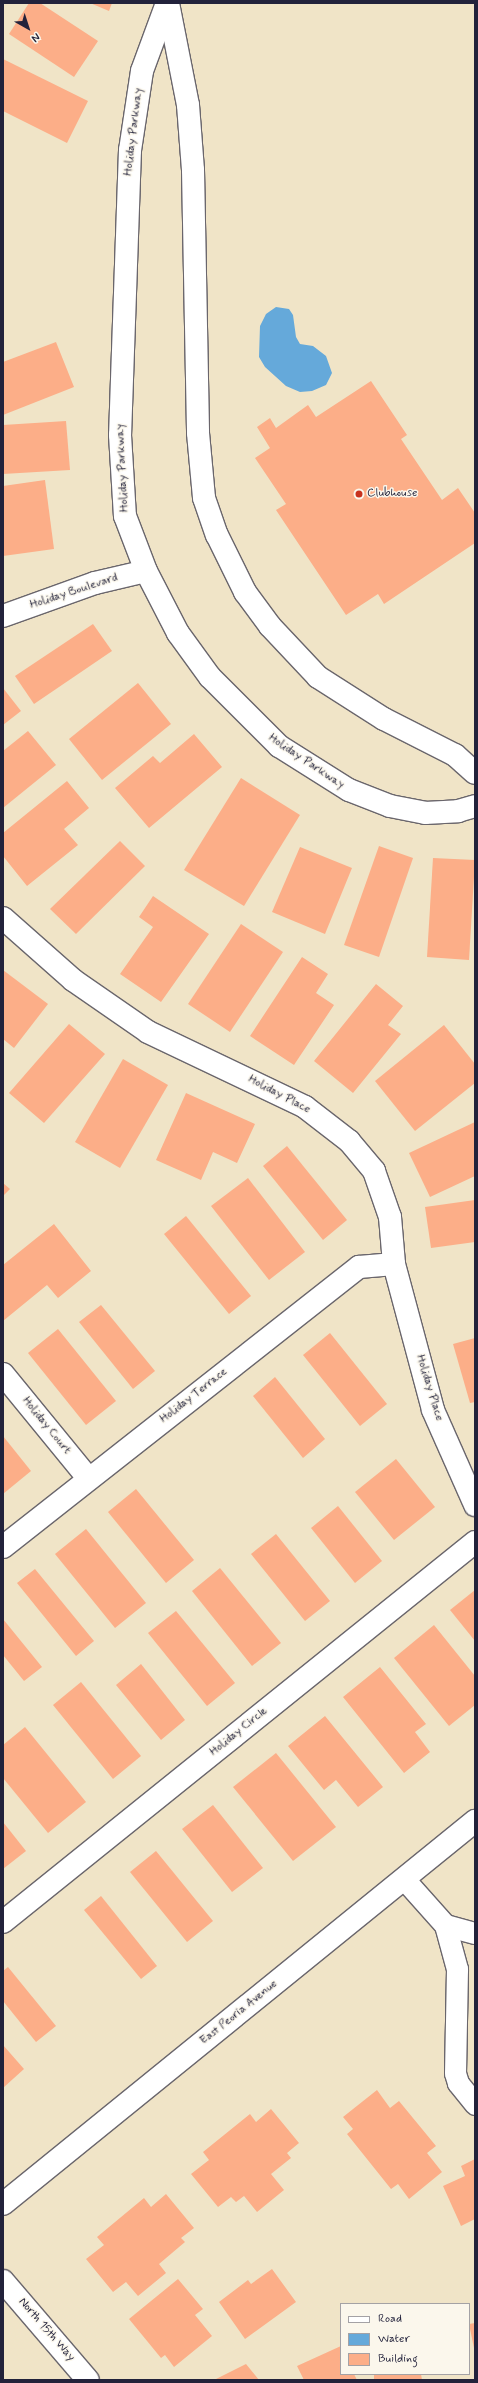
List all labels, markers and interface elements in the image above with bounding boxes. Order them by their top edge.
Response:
north arrow [8,8,48,48]
text: N [28,30,43,45]
street label: Holiday Parkway [122,89,146,175]
street label: Holiday Parkway [114,425,132,511]
place label: Clubhouse [367,487,417,501]
marker: Clubhouse [354,489,364,499]
street label: Holiday Boulevard [30,572,118,612]
street label: Holiday Parkway [267,732,345,792]
street label: Holiday Place [246,1073,312,1117]
street label: Holiday Place [412,1354,446,1422]
street label: Holiday Terrace [159,1366,229,1426]
street label: Holiday Court [19,1394,73,1458]
street label: Holiday Circle [207,1704,271,1760]
street label: East Peoria Avenue [197,1977,281,2049]
street label: North 15th Way [15,2295,77,2365]
legend [340,2303,470,2375]
text: Road [378,2311,402,2327]
text: Water [378,2331,410,2347]
text: Building [378,2351,418,2367]

